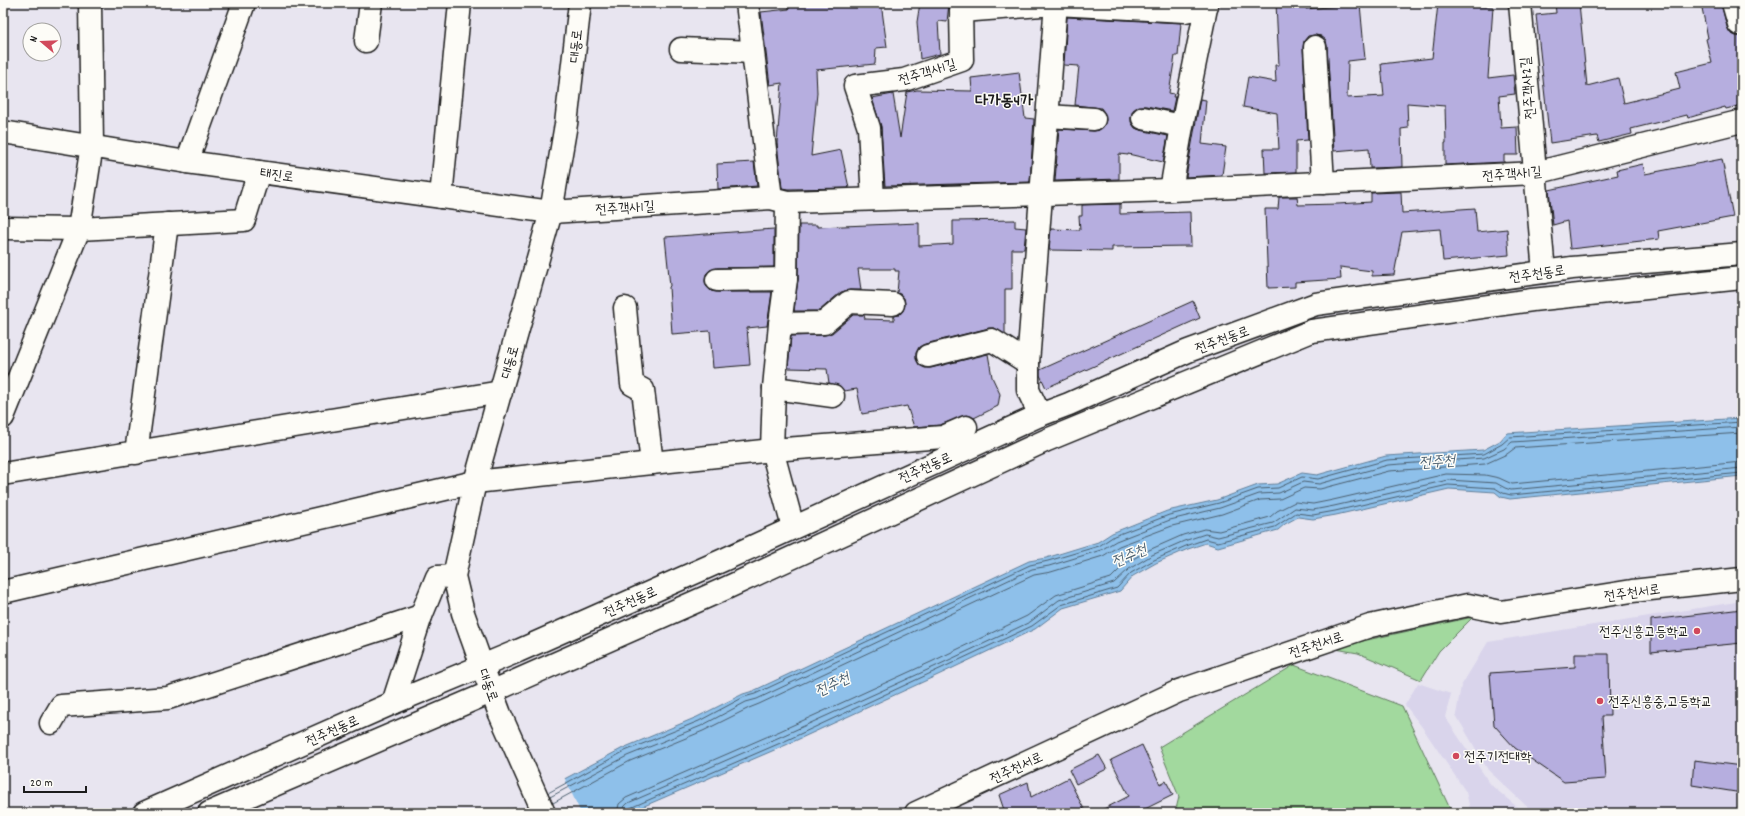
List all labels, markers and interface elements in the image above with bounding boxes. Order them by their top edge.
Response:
north arrow [22,22,62,62]
street label: 대동로 [565,28,589,64]
text: N [26,34,43,45]
street label: 전주객사1길 [896,54,960,91]
street label: 전주객사2길 [1516,55,1542,120]
district label: 다가동4가 [975,90,1033,113]
street label: 전주객사1길 [1482,162,1543,188]
street label: 태진로 [259,164,295,188]
street label: 전주객사1길 [595,197,656,221]
street label: 전주천동로 [1508,261,1567,289]
street label: 전주천동로 [1193,322,1253,360]
street label: 대동로 [497,344,525,382]
street label: 전주천동로 [896,448,956,489]
water label: 전주천 [1418,451,1458,475]
water label: 전주천 [1109,539,1153,574]
street label: 전주천서로 [1603,580,1662,608]
street label: 전주천동로 [601,582,661,623]
place label: 전주신흥고등학교 [1599,623,1689,643]
marker: 전주신흥고등학교 [1692,626,1702,636]
street label: 전주천서로 [1287,628,1346,664]
street label: 대동로 [472,666,502,705]
water label: 전주천 [812,667,856,703]
place label: 전주신흥중,고등학교 [1608,693,1712,713]
marker: 전주신흥중,고등학교 [1595,696,1605,706]
street label: 전주천동로 [303,711,363,752]
street label: 전주천서로 [987,748,1047,790]
place label: 전주기전대학 [1464,748,1532,768]
marker: 전주기전대학 [1451,751,1461,761]
scale bar [24,768,86,794]
text: 20 m [30,775,53,792]

